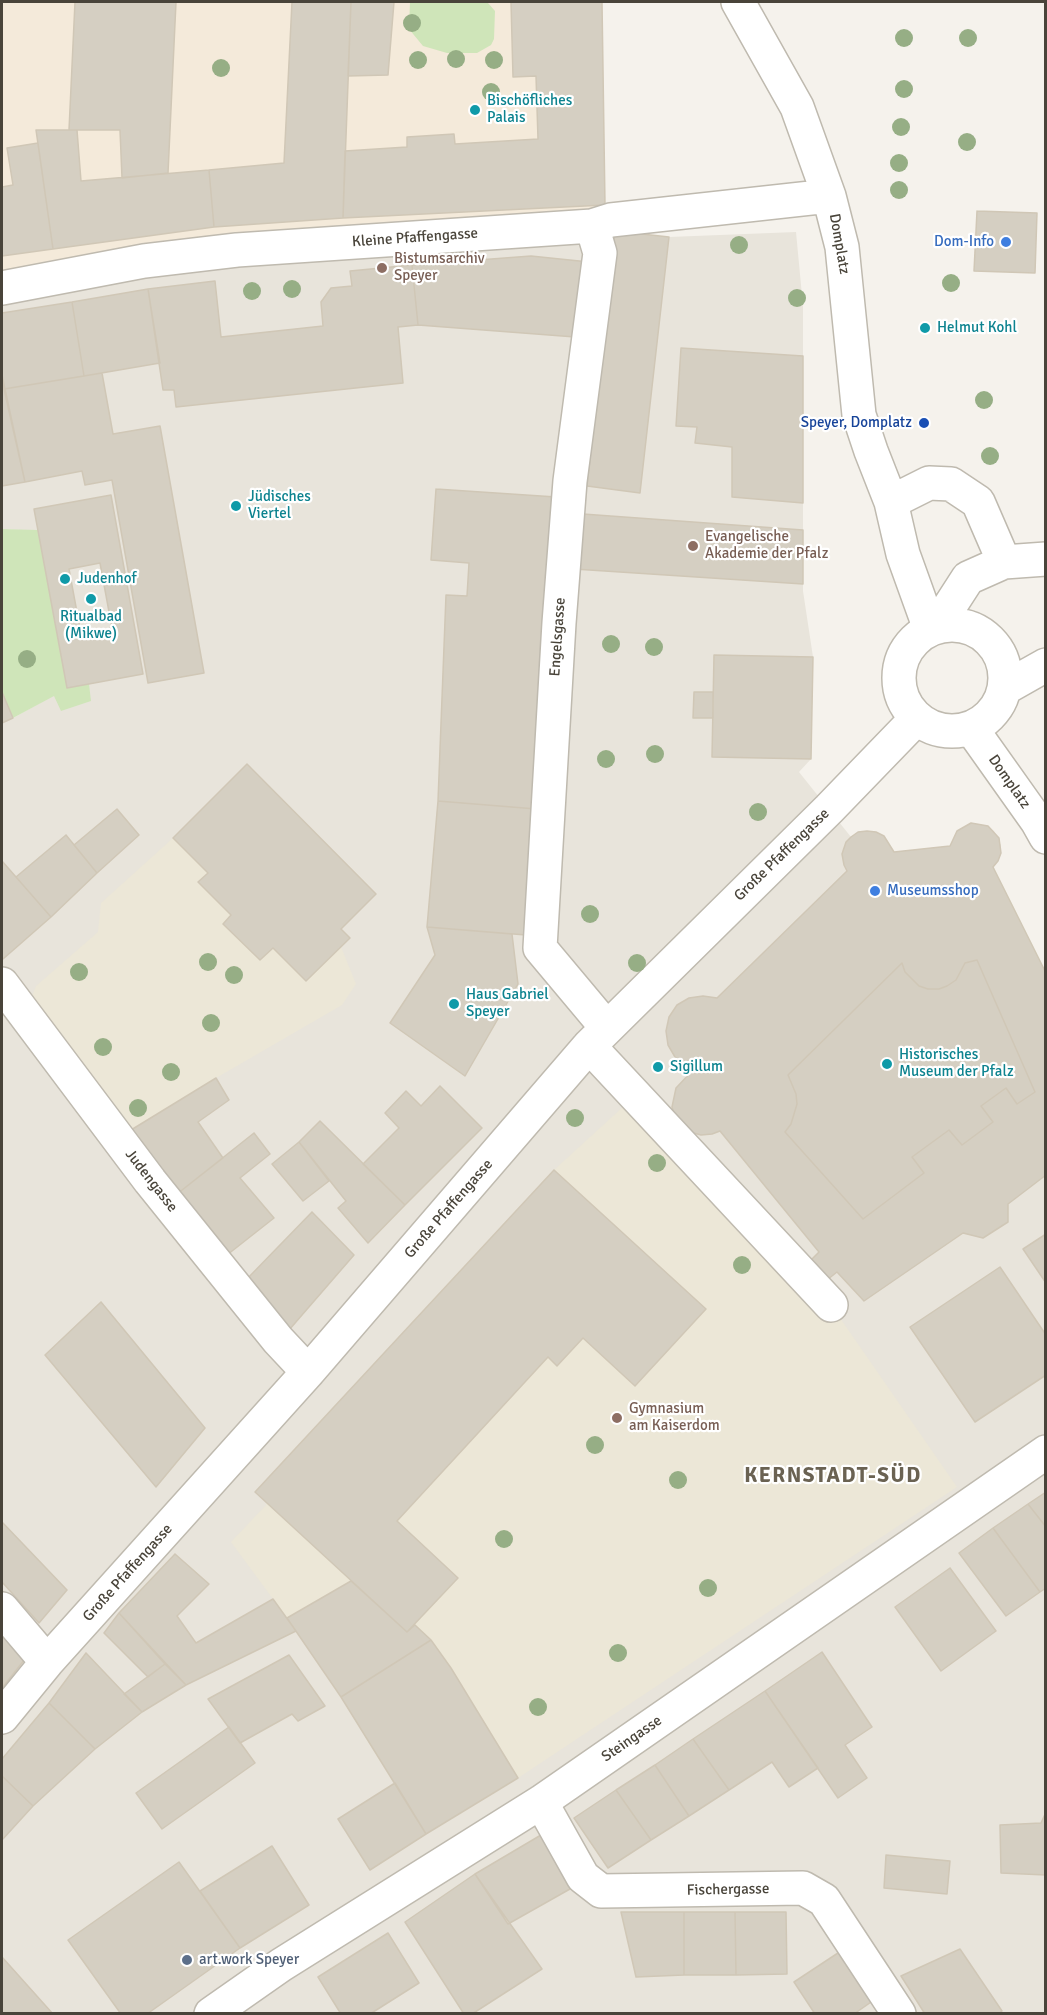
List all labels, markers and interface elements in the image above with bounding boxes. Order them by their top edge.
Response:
place label: Bischöfliches Palais [487,92,572,127]
marker: Bischöfliches Palais [468,103,482,117]
street label: Domplatz [825,212,853,276]
street label: Kleine Pfaffengasse [351,225,479,251]
place label: Dom-Info [934,233,994,251]
marker: Dom-Info [999,235,1013,249]
place label: Bistumsarchiv Speyer [394,250,485,285]
marker: Bistumsarchiv Speyer [375,261,389,275]
place label: Helmut Kohl [937,319,1017,337]
marker: Helmut Kohl [918,321,932,335]
place label: Speyer, Domplatz [801,414,912,432]
marker: Speyer, Domplatz [917,416,931,430]
place label: Jüdisches Viertel [248,488,311,523]
marker: Jüdisches Viertel [229,499,243,513]
place label: Evangelische Akademie der Pfalz [705,528,828,563]
marker: Evangelische Akademie der Pfalz [686,539,700,553]
place label: Judenhof [77,570,136,588]
marker: Judenhof [58,572,72,586]
marker: Ritualbad (Mikwe) [84,592,98,606]
street label: Engelsgasse [546,597,570,677]
place label: Ritualbad (Mikwe) [60,608,122,643]
street label: Domplatz [984,752,1034,812]
street label: Große Pfaffengasse [731,805,833,905]
place label: Museumsshop [887,882,979,900]
marker: Museumsshop [868,884,882,898]
place label: Haus Gabriel Speyer [466,986,549,1021]
marker: Haus Gabriel Speyer [447,997,461,1011]
place label: Historisches Museum der Pfalz [899,1046,1014,1081]
marker: Historisches Museum der Pfalz [880,1057,894,1071]
place label: Sigillum [670,1058,723,1076]
marker: Sigillum [651,1060,665,1074]
street label: Judengasse [121,1146,181,1216]
street label: Große Pfaffengasse [401,1156,497,1262]
place label: Gymnasium am Kaiserdom [629,1400,720,1435]
marker: Gymnasium am Kaiserdom [610,1411,624,1425]
district label: KERNSTADT-SÜD [744,1463,922,1489]
street label: Große Pfaffengasse [79,1520,177,1626]
street label: Steingasse [598,1712,666,1766]
street label: Fischergasse [686,1880,770,1900]
place label: art.work Speyer [199,1951,299,1969]
marker: art.work Speyer [180,1953,194,1967]

